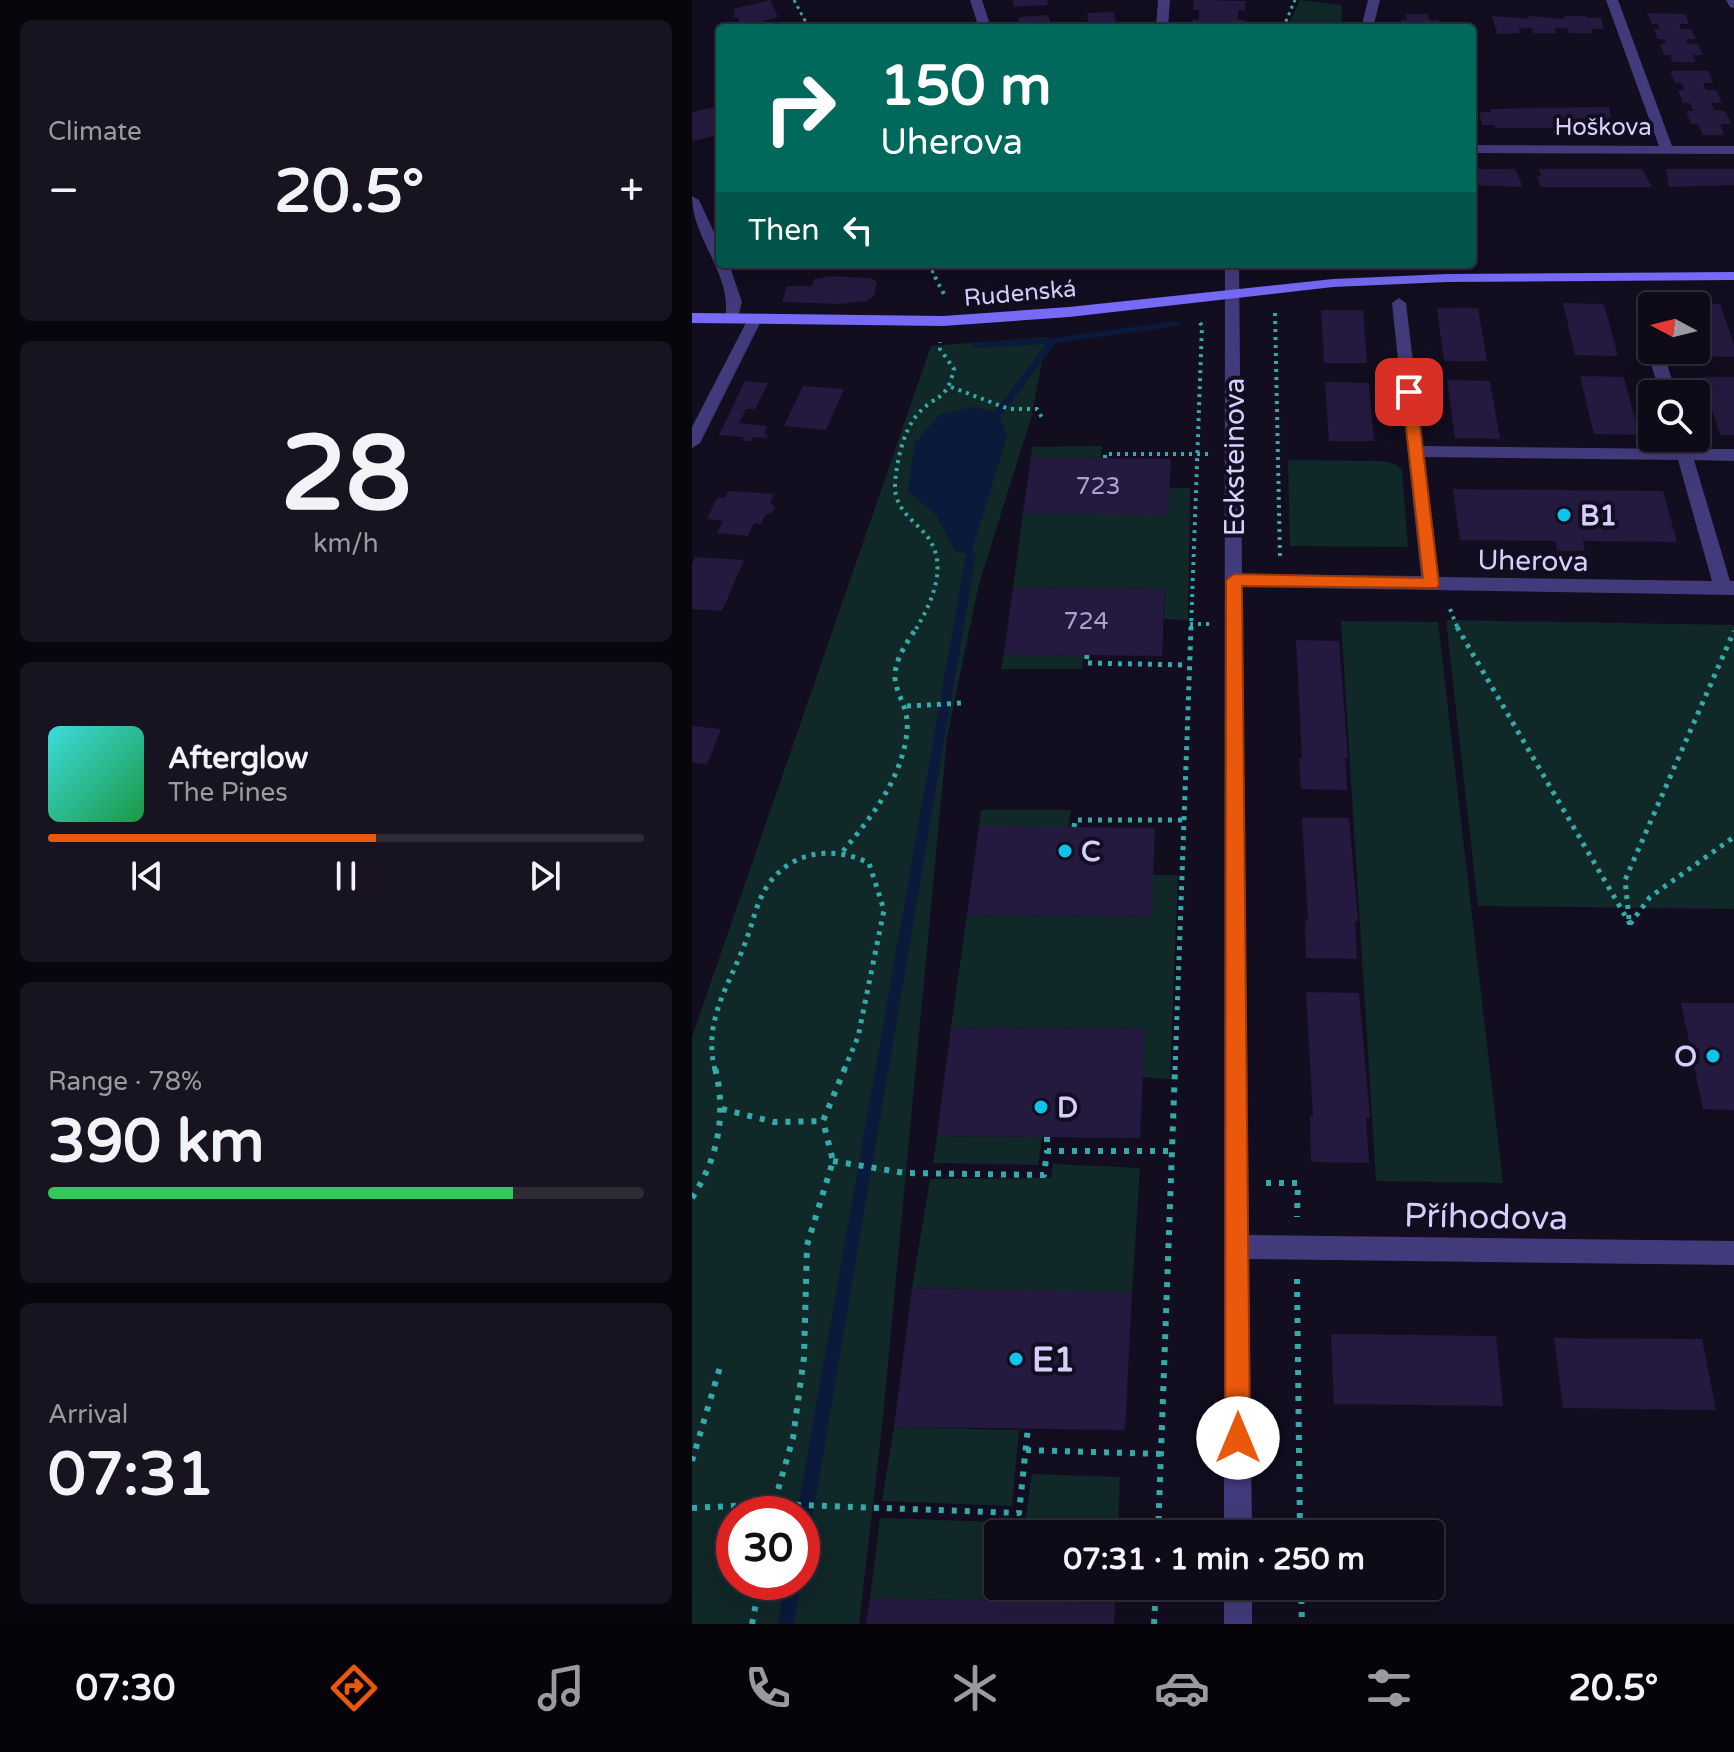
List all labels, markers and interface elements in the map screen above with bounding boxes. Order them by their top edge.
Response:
text: 150 m [880,53,1051,120]
icon: right [748,56,852,160]
street label: Hoškova [1554,113,1652,142]
text: Climate [48,116,142,147]
text: Uherova [880,121,1023,164]
text: 20.5° [274,156,424,228]
text: − [48,165,79,218]
text: + [619,165,644,218]
icon: left [836,208,880,252]
text: Then [748,212,820,249]
street label: Rudenská [963,274,1078,313]
north arrow [1638,292,1710,364]
map controls [1638,292,1710,452]
pin [1375,358,1443,426]
icon: arrive [1387,370,1431,414]
street label: Ecksteinova [1218,378,1252,536]
button: search [1638,380,1710,452]
text: 28 [281,413,411,538]
house number: 723 [1075,472,1121,501]
place label: B1 [1580,499,1617,533]
marker: B1 [1555,506,1573,524]
text: km/h [313,528,379,559]
street label: Uherova [1477,543,1589,579]
house number: 724 [1063,607,1109,636]
text: Afterglow [168,740,308,777]
text: The Pines [168,777,288,808]
place label: C [1081,835,1100,869]
marker: C [1056,842,1074,860]
icon: previous [125,854,169,898]
icon: pause [324,854,368,898]
icon: next [523,854,567,898]
place label: O [1674,1040,1697,1074]
marker: O [1704,1047,1722,1065]
text: Range · 78% [48,1066,202,1097]
place label: D [1057,1091,1078,1125]
marker: D [1032,1098,1050,1116]
text: 390 km [48,1106,264,1178]
street label: Příhodova [1403,1196,1568,1239]
place label: E1 [1032,1340,1075,1381]
marker: E1 [1007,1350,1025,1368]
position arrow [1196,1396,1280,1480]
text: Arrival [48,1399,128,1430]
text: 07:31 [48,1439,214,1511]
speed limit sign: 30 [716,1496,820,1600]
text: 07:31 · 1 min · 250 m [1063,1541,1365,1578]
icon: directions [326,1660,382,1716]
icon: music [533,1660,589,1716]
icon: phone [740,1660,796,1716]
icon: climate [947,1660,1003,1716]
icon: car [1154,1660,1210,1716]
icon: filters [1361,1660,1417,1716]
text: 07:30 [76,1667,175,1710]
text: 20.5° [1568,1667,1658,1710]

